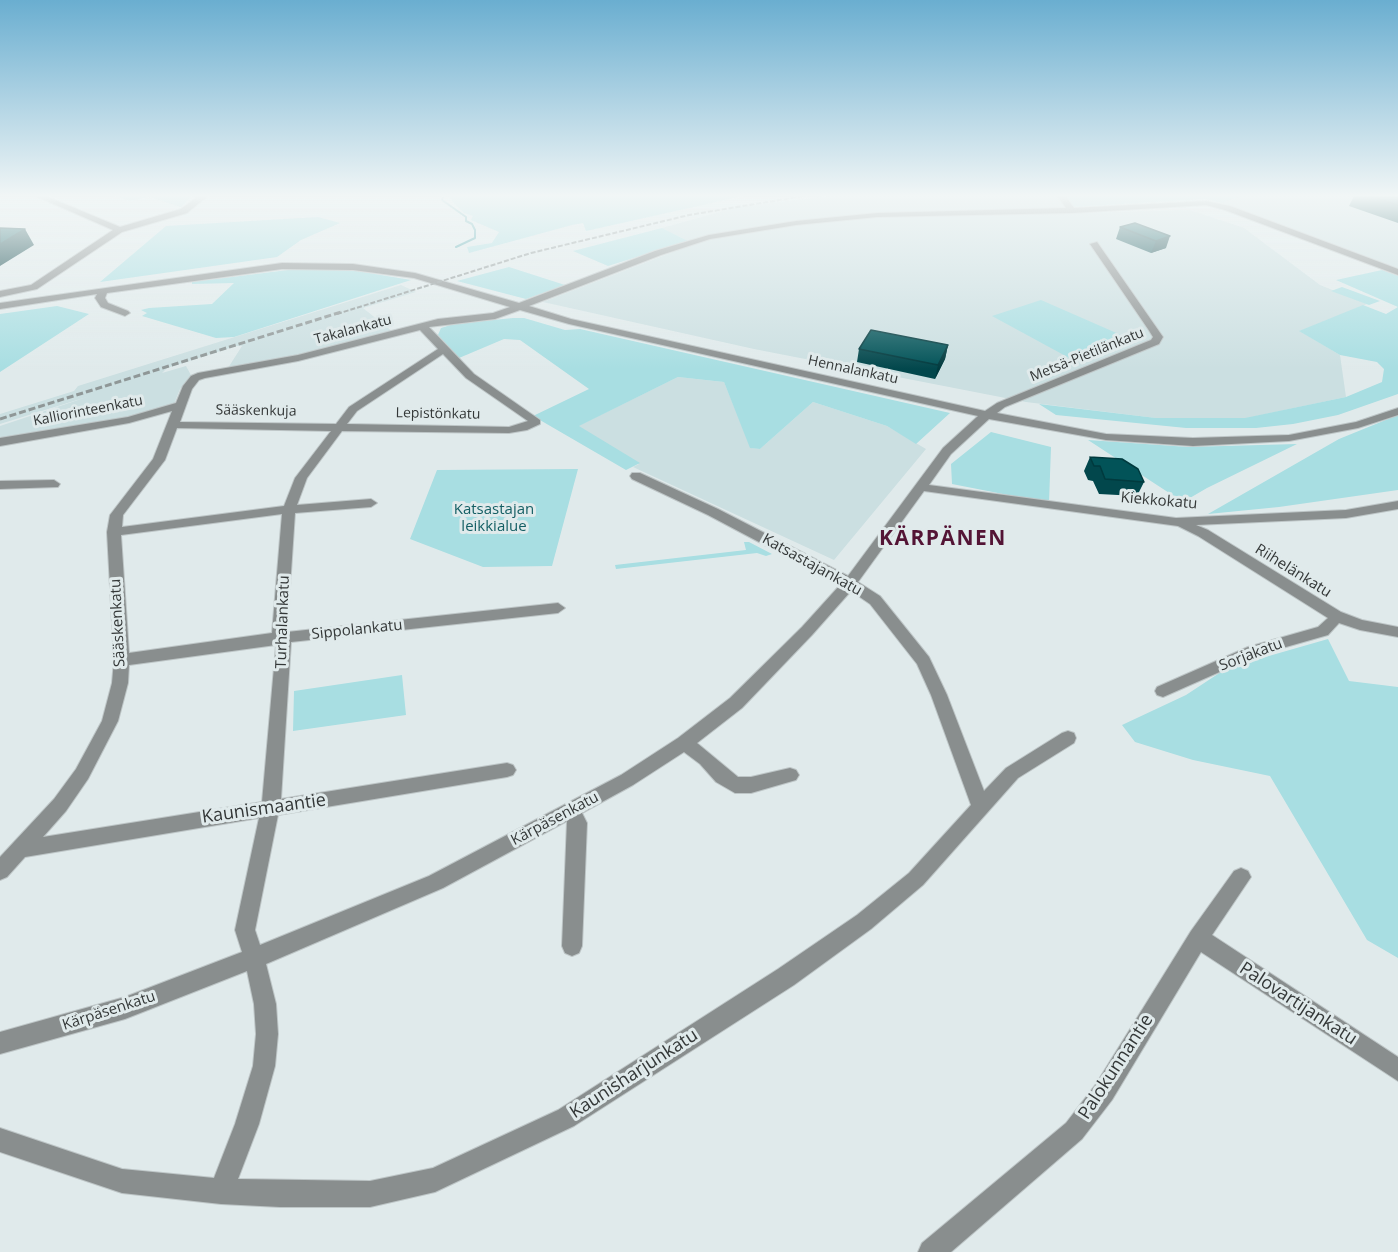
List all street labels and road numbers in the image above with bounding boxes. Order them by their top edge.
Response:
street label: Takalankatu [313,312,393,348]
street label: Metsä-Pietilänkatu [1028,324,1146,386]
street label: Hennalankatu [806,352,900,388]
street label: Kalliorinteenkatu [32,392,144,430]
street label: Sääskenkuja [215,402,297,420]
street label: Lepistönkatu [396,405,480,423]
street label: Kiekkokatu [1120,489,1198,513]
street label: Katsastajankatu [759,530,865,600]
street label: Riihelänkatu [1252,540,1334,602]
street label: Turhalankatu [272,575,294,669]
street label: Sääskenkatu [107,578,129,668]
street label: Sippolankatu [311,616,403,644]
street label: Sorjakatu [1217,635,1285,675]
street label: Kärpäsenkatu [508,788,602,850]
street label: Kaunismaantie [201,790,327,828]
street label: Palovartijankatu [1235,958,1361,1050]
street label: Kärpäsenkatu [60,988,158,1034]
street label: Palokunnantie [1074,1010,1158,1124]
street label: Kaunisharjunkatu [566,1025,702,1123]

